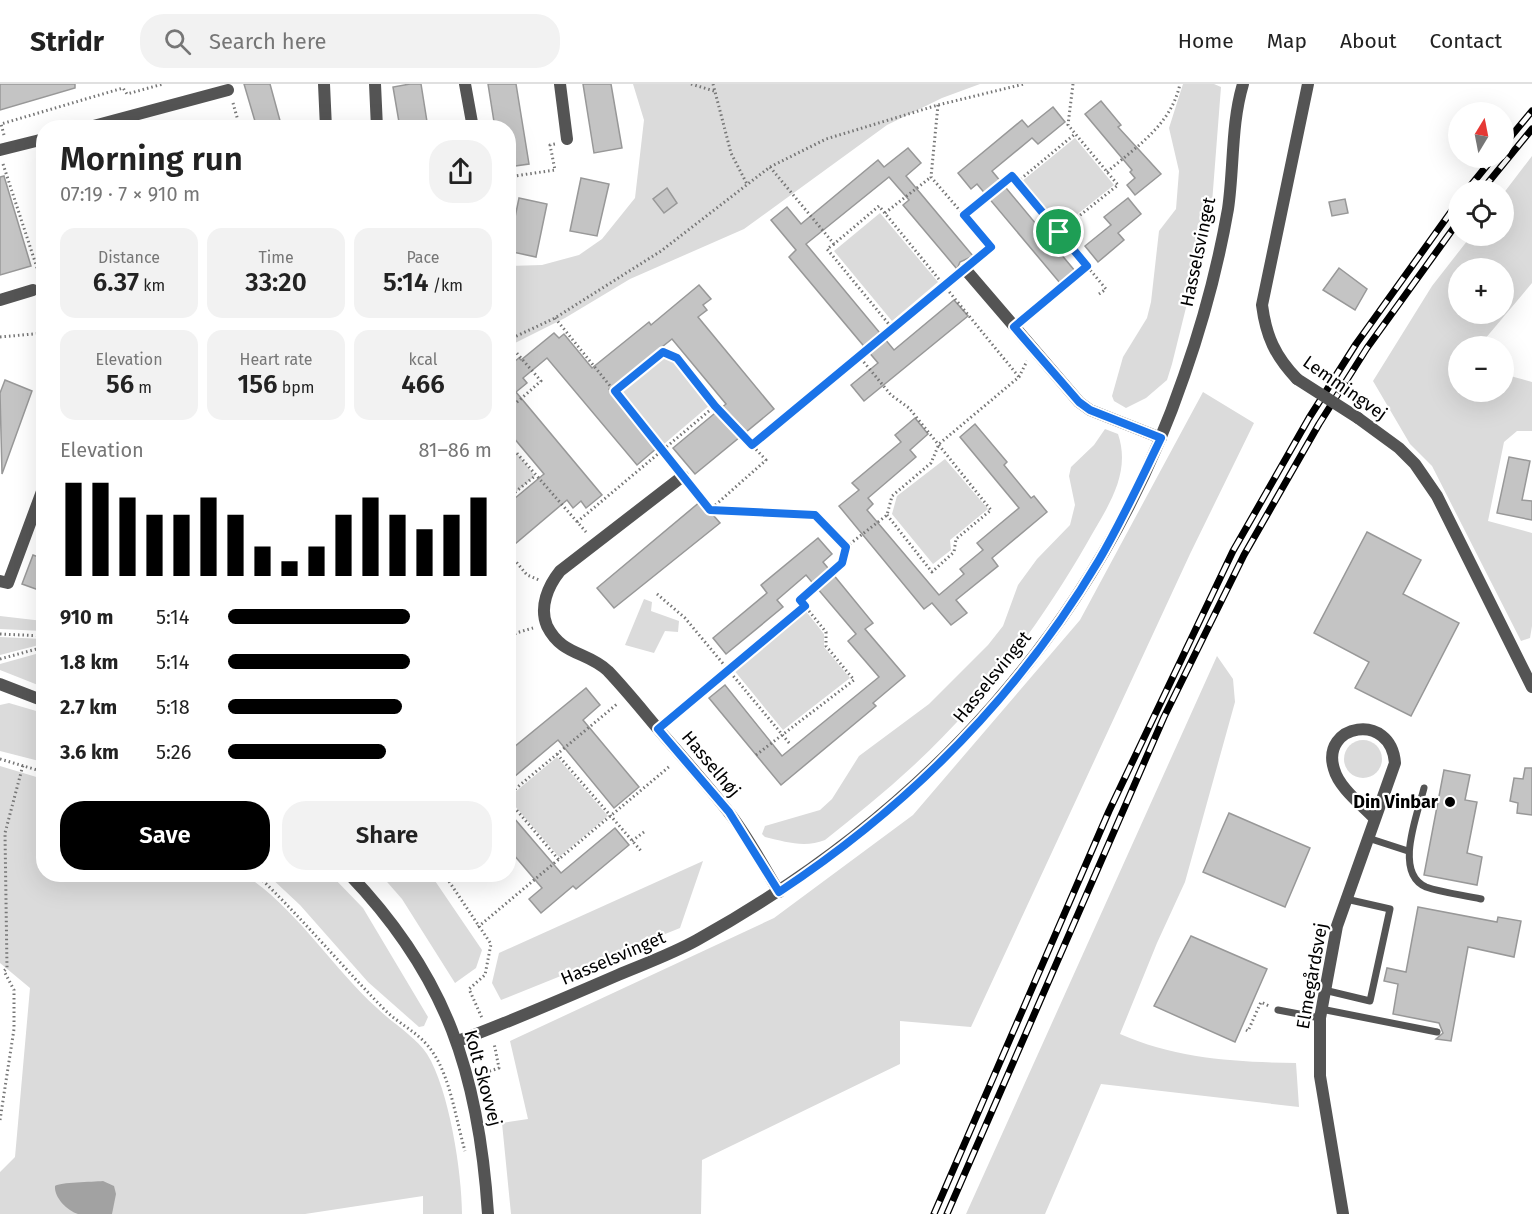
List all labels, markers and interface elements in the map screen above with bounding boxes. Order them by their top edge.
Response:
search box [140,14,560,68]
text: Stridr [30,25,104,58]
icon: search [161,25,194,58]
text: Search here [209,28,327,55]
text: Home [1178,28,1234,54]
text: Map [1267,28,1307,54]
text: About [1340,28,1397,54]
text: Contact [1430,28,1502,54]
north arrow [1448,102,1514,168]
map controls [1448,102,1514,402]
text: Morning run [60,139,243,179]
button: share [429,140,492,203]
button: locate [1448,180,1514,246]
text: 07:19 · 7 × 910 m [60,182,200,206]
street label: Hasselsvinget [1176,195,1220,309]
pin [1033,206,1084,257]
icon: arrive [1042,215,1075,248]
text: Distance [98,248,160,267]
text: Time [258,248,294,267]
text: Pace [406,248,440,267]
button: + [1448,258,1514,324]
text: 6.37 [93,267,139,298]
text: 33:20 [245,267,307,298]
text: 5:14 [383,267,428,298]
text: km [139,276,165,295]
text: /km [428,276,463,295]
button: − [1448,336,1514,402]
text: Elevation [95,350,163,369]
text: Heart rate [240,350,312,369]
text: kcal [409,350,437,369]
street label: Lemmingvej [1299,351,1391,425]
text: 56 [106,369,134,400]
text: 156 [238,369,278,400]
text: 466 [401,369,445,400]
text: m [134,378,152,397]
text: bpm [278,378,314,397]
text: Elevation [60,438,144,462]
text: 81–86 m [418,438,492,462]
text: 910 m [60,605,113,629]
text: 5:14 [156,605,189,629]
street label: Hasselsvinget [948,626,1036,727]
text: 1.8 km [60,650,118,674]
text: 5:14 [156,650,189,674]
text: 2.7 km [60,695,117,719]
text: 5:18 [156,695,190,719]
street label: Hasselhøj [677,726,745,802]
text: 3.6 km [60,740,119,764]
text: 5:26 [156,740,191,764]
place label: Din Vinbar [1353,791,1439,813]
marker: Din Vinbar [1443,795,1457,809]
button: Save [60,801,270,870]
button: Share [282,801,492,870]
street label: Elmegårdsvej [1292,921,1332,1031]
street label: Hasselsvinget [557,926,669,990]
street label: Kolt Skovvej [460,1027,506,1129]

